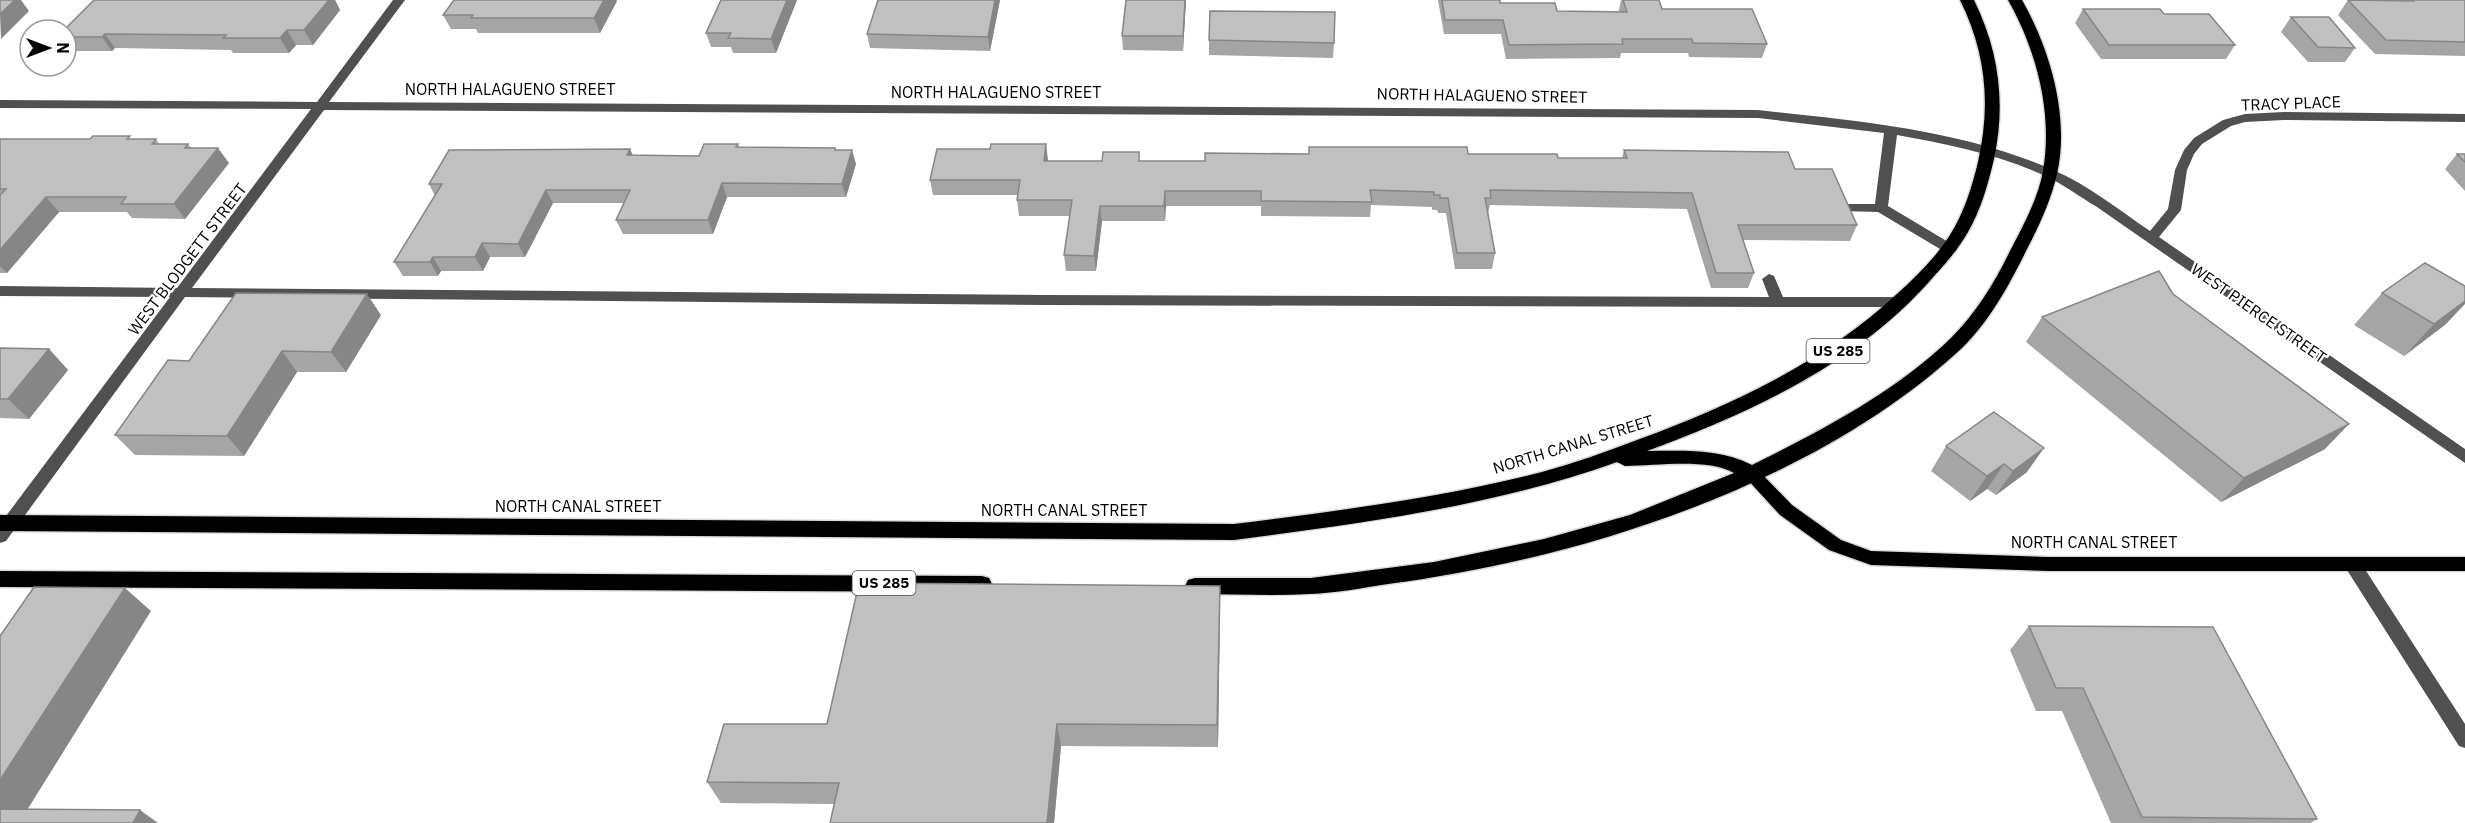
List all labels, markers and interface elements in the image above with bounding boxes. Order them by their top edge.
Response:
north arrow [18,18,78,78]
text: N [53,42,73,54]
street label: NORTH HALAGUENO STREET [405,79,615,99]
street label: NORTH HALAGUENO STREET [891,82,1101,102]
street label: NORTH HALAGUENO STREET [1377,83,1587,107]
street label: TRACY PLACE [2241,91,2341,115]
street label: WEST BLODGETT STREET [123,179,251,339]
street label: WEST PIERCE STREET [2188,259,2330,367]
road number: US 285 [1806,339,1870,363]
street label: NORTH CANAL STREET [1490,410,1656,478]
street label: NORTH CANAL STREET [495,496,661,516]
street label: NORTH CANAL STREET [981,500,1147,520]
street label: NORTH CANAL STREET [2011,532,2177,552]
road number: US 285 [852,571,916,595]

